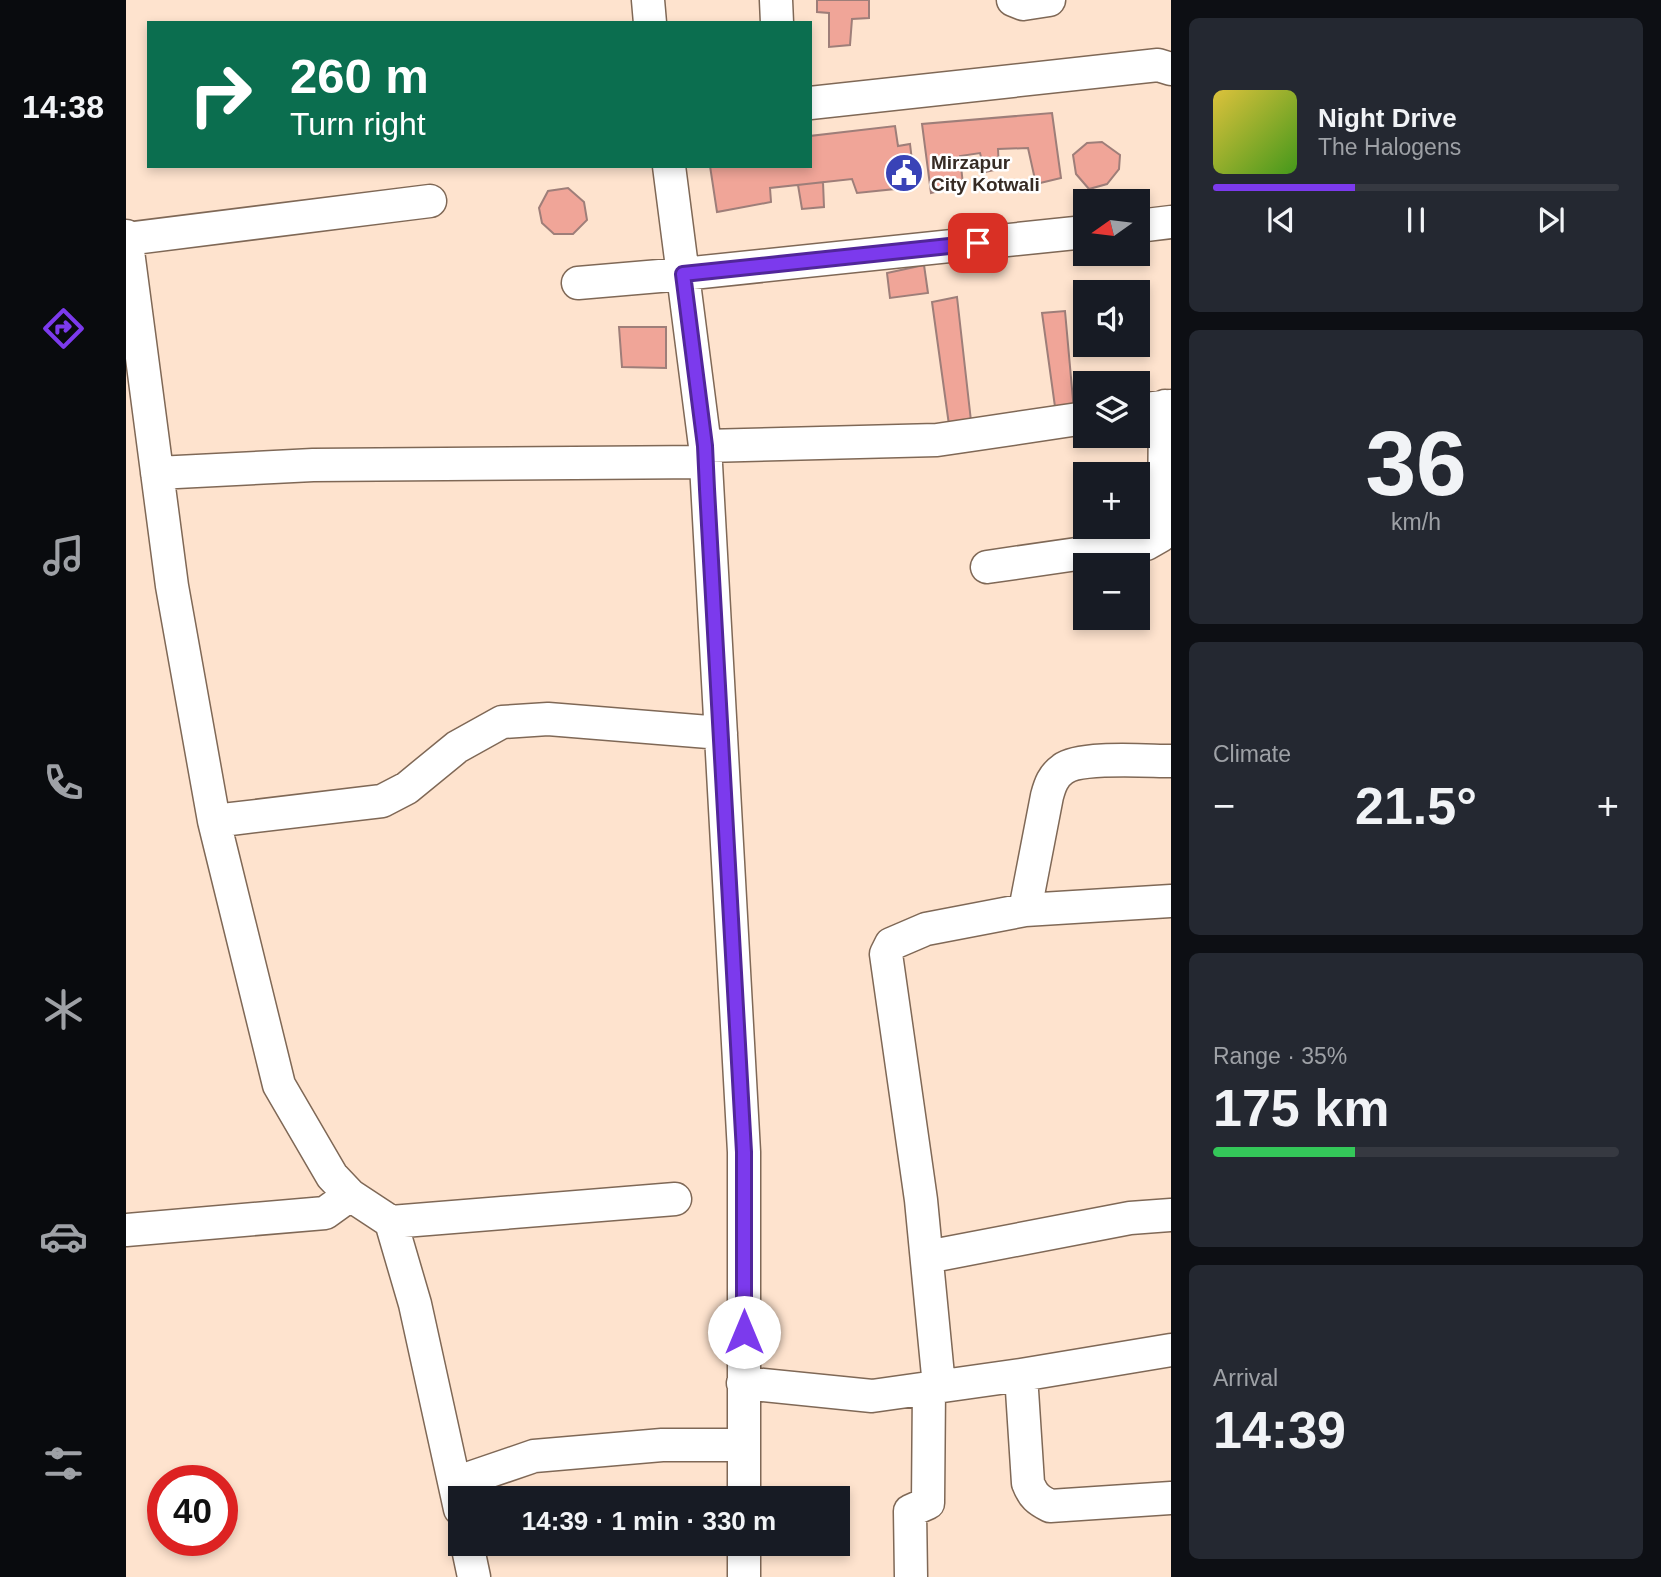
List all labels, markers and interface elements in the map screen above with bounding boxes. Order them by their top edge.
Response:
icon: right [175,49,266,140]
text: 260 m [290,49,429,103]
text: 14:38 [22,89,104,125]
text: Night Drive [1318,103,1457,133]
text: Turn right [290,106,426,142]
text: The Halogens [1318,134,1461,160]
public building icon: Mirzapur City Kotwali [883,152,925,194]
place label: Mirzapur City Kotwali [931,152,1040,195]
north arrow [1073,189,1150,266]
map controls [1073,189,1150,630]
icon: previous [1262,201,1300,239]
icon: pause [1397,201,1435,239]
icon: next [1532,201,1570,239]
pin [948,213,1008,273]
icon: arrive [959,224,997,262]
button: sound [1073,280,1150,357]
icon: directions [39,304,88,353]
button: layers [1073,371,1150,448]
text: 36 [1365,413,1467,514]
button: + [1073,462,1150,539]
text: km/h [1391,509,1441,535]
icon: music [39,531,88,580]
button: − [1073,553,1150,630]
text: Climate [1213,741,1291,767]
icon: phone [39,758,88,807]
text: 21.5° [1355,777,1477,835]
text: − [1213,785,1235,827]
text: + [1597,785,1619,827]
icon: climate [39,985,88,1034]
text: Range · 35% [1213,1043,1347,1069]
text: 175 km [1213,1079,1389,1137]
icon: car [39,1212,88,1261]
position arrow [707,1295,781,1369]
text: Arrival [1213,1365,1278,1391]
text: 14:39 [1213,1401,1346,1459]
icon: filters [39,1439,88,1488]
speed limit sign: 40 [147,1465,238,1556]
text: 14:39 · 1 min · 330 m [522,1506,776,1536]

